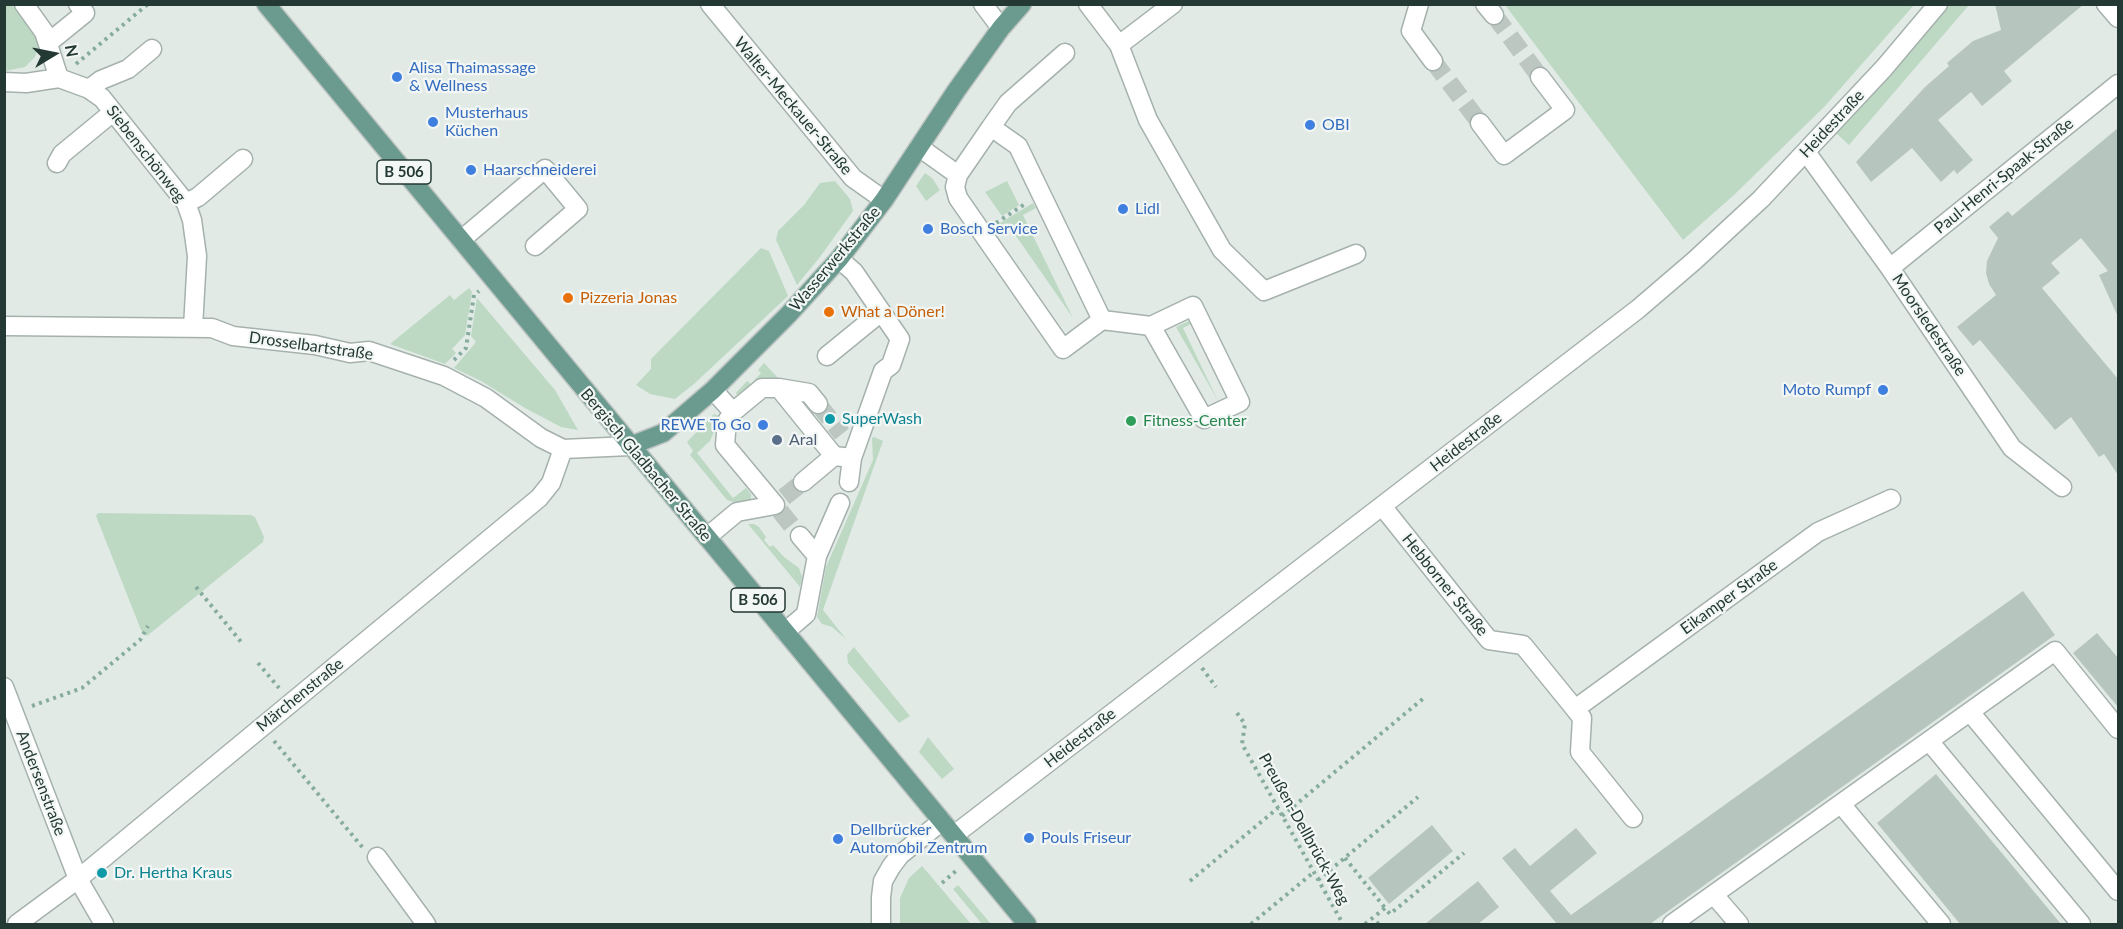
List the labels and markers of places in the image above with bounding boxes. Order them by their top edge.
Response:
place label: Alisa Thaimassage & Wellness [409,58,536,96]
marker: Alisa Thaimassage & Wellness [390,70,404,84]
place label: Musterhaus Küchen [445,103,528,141]
marker: Musterhaus Küchen [426,115,440,129]
place label: OBI [1322,115,1350,135]
marker: OBI [1303,118,1317,132]
place label: Haarschneiderei [483,160,597,180]
marker: Haarschneiderei [464,163,478,177]
place label: Lidl [1135,199,1160,219]
marker: Lidl [1116,202,1130,216]
place label: Bosch Service [940,219,1038,239]
marker: Bosch Service [921,222,935,236]
place label: Pizzeria Jonas [580,288,677,308]
marker: Pizzeria Jonas [561,291,575,305]
place label: What a Döner! [841,302,945,322]
marker: What a Döner! [822,305,836,319]
place label: Moto Rumpf [1782,380,1871,400]
marker: Moto Rumpf [1876,383,1890,397]
place label: SuperWash [842,409,922,429]
place label: Fitness-Center [1143,411,1247,431]
marker: SuperWash [823,412,837,426]
marker: Fitness-Center [1124,414,1138,428]
place label: REWE To Go [661,415,751,435]
marker: REWE To Go [756,418,770,432]
place label: Aral [789,430,817,450]
marker: Aral [770,433,784,447]
place label: Dellbrücker Automobil Zentrum [850,820,987,858]
place label: Pouls Friseur [1041,828,1131,848]
marker: Pouls Friseur [1022,831,1036,845]
marker: Dellbrücker Automobil Zentrum [831,832,845,846]
place label: Dr. Hertha Kraus [114,863,232,883]
marker: Dr. Hertha Kraus [95,866,109,880]

